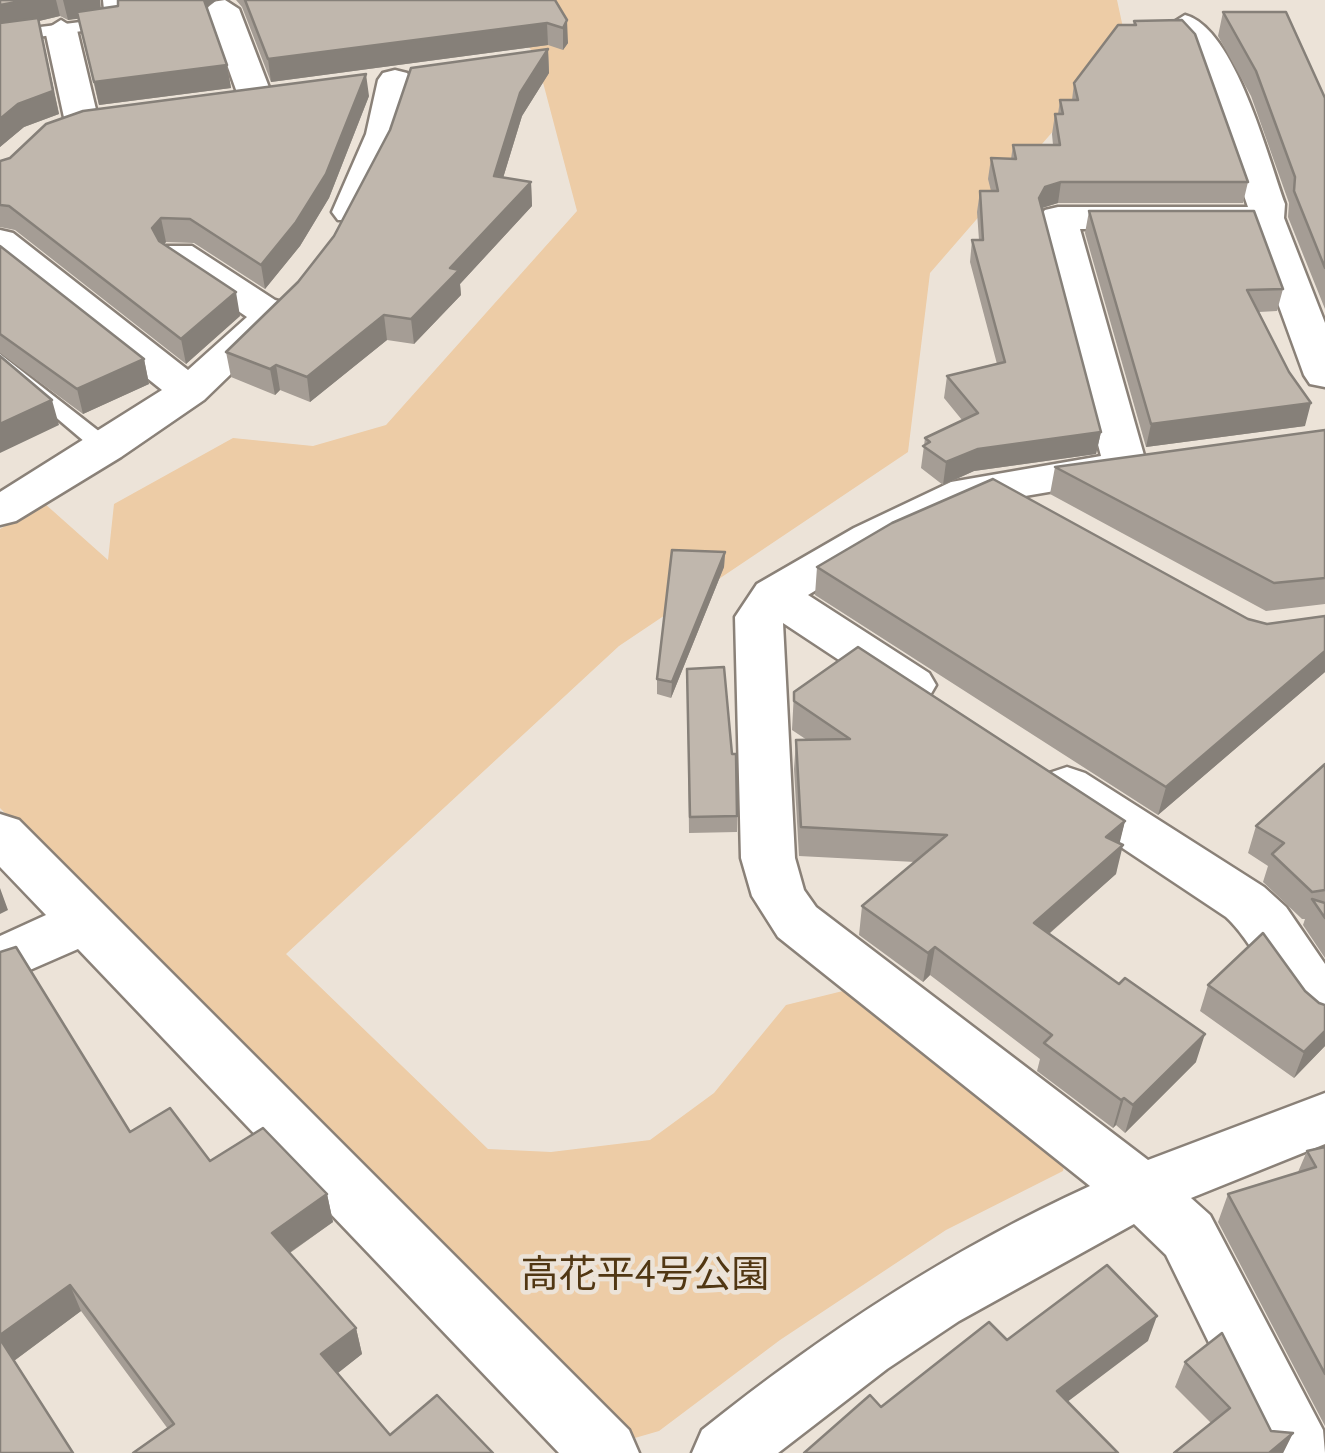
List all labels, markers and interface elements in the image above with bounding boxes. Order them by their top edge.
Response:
park label: 高花平4号公園 [521,1253,769,1299]

